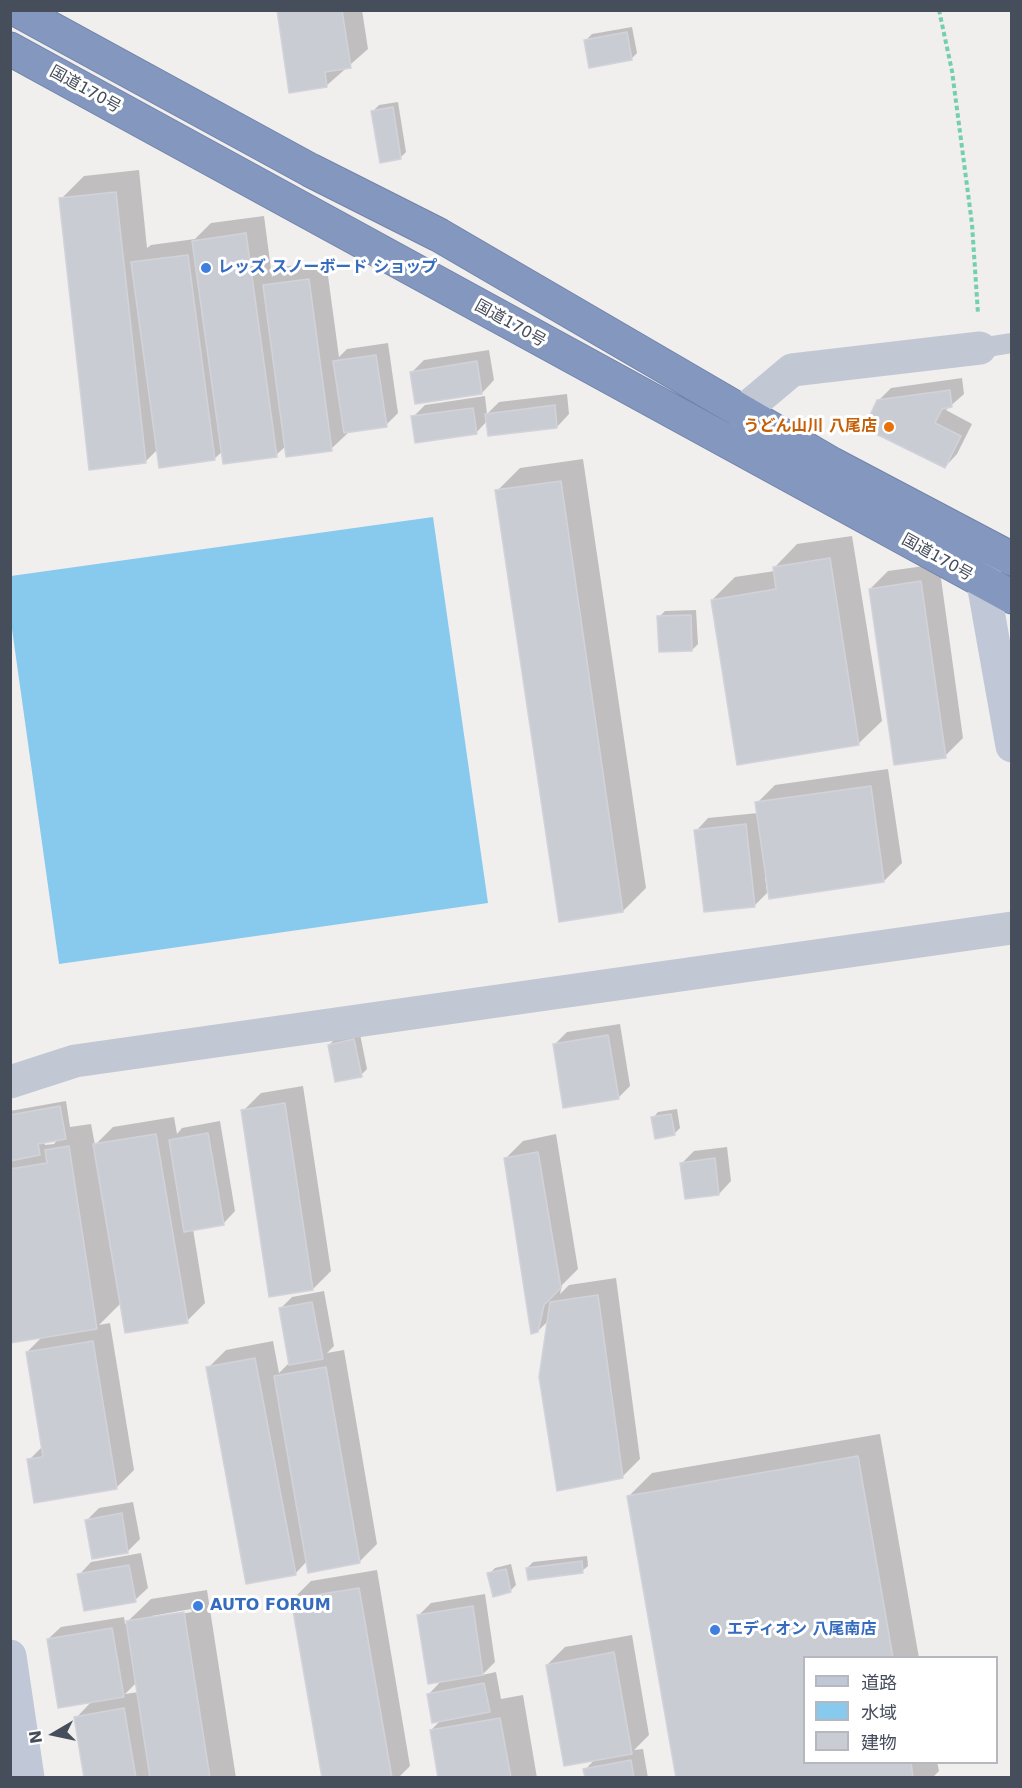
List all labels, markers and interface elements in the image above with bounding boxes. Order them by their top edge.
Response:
street label: 国道170号 [46,63,124,117]
place label: レッズ スノーボード ショップ [218,258,437,278]
marker: レッズ スノーボード ショップ [199,261,213,275]
street label: 国道170号 [471,297,549,351]
place label: うどん山川 八尾店 [743,417,877,437]
marker: うどん山川 八尾店 [882,420,896,434]
street label: 国道170号 [898,531,976,585]
place label: AUTO FORUM [210,1596,331,1616]
marker: AUTO FORUM [191,1599,205,1613]
place label: エディオン 八尾南店 [727,1620,877,1640]
marker: エディオン 八尾南店 [708,1623,722,1637]
legend [803,1656,998,1764]
text: 道路 [861,1672,897,1693]
text: 水域 [861,1702,897,1723]
north arrow [24,1704,84,1764]
text: N [25,1729,46,1745]
text: 建物 [861,1732,897,1753]

